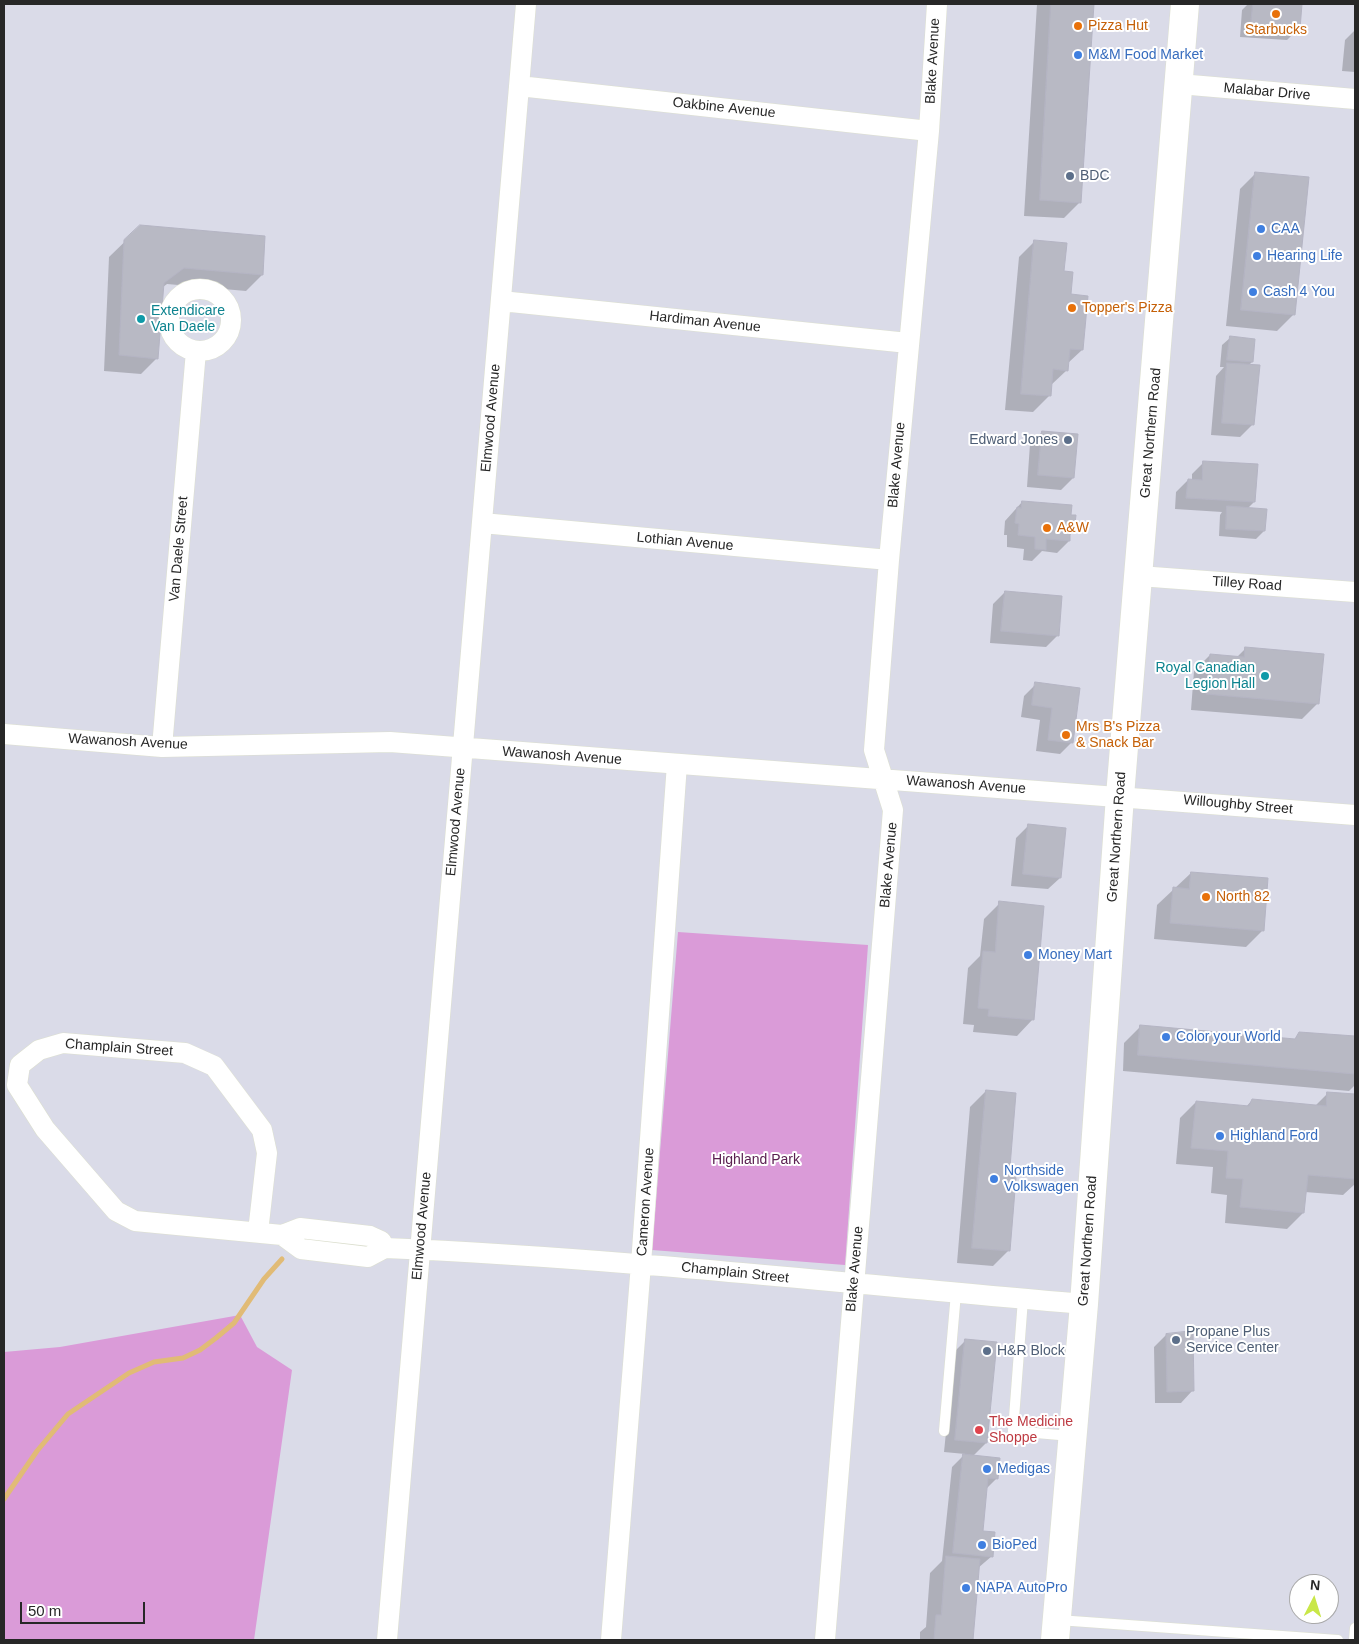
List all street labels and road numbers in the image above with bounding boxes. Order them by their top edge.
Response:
street label: Blake Avenue [922,18,944,104]
street label: Malabar Drive [1223,80,1311,104]
street label: Oakbine Avenue [672,94,776,122]
street label: Hardiman Avenue [649,308,761,336]
street label: Elmwood Avenue [478,363,504,473]
street label: Great Northern Road [1137,367,1165,499]
street label: Blake Avenue [885,421,909,509]
street label: Van Daele Street [166,496,192,602]
street label: Lothian Avenue [636,529,734,555]
street label: Tilley Road [1212,573,1282,595]
street label: Wawanosh Avenue [68,730,188,754]
street label: Wawanosh Avenue [502,743,622,769]
street label: Elmwood Avenue [443,767,469,877]
street label: Great Northern Road [1104,771,1130,903]
street label: Wawanosh Avenue [906,772,1026,798]
street label: Willoughby Street [1183,792,1293,818]
street label: Blake Avenue [877,821,901,909]
street label: Champlain Street [64,1036,174,1060]
street label: Cameron Avenue [634,1147,658,1257]
street label: Elmwood Avenue [409,1171,435,1281]
street label: Great Northern Road [1075,1175,1101,1307]
street label: Blake Avenue [843,1225,867,1313]
street label: Champlain Street [680,1259,790,1287]

